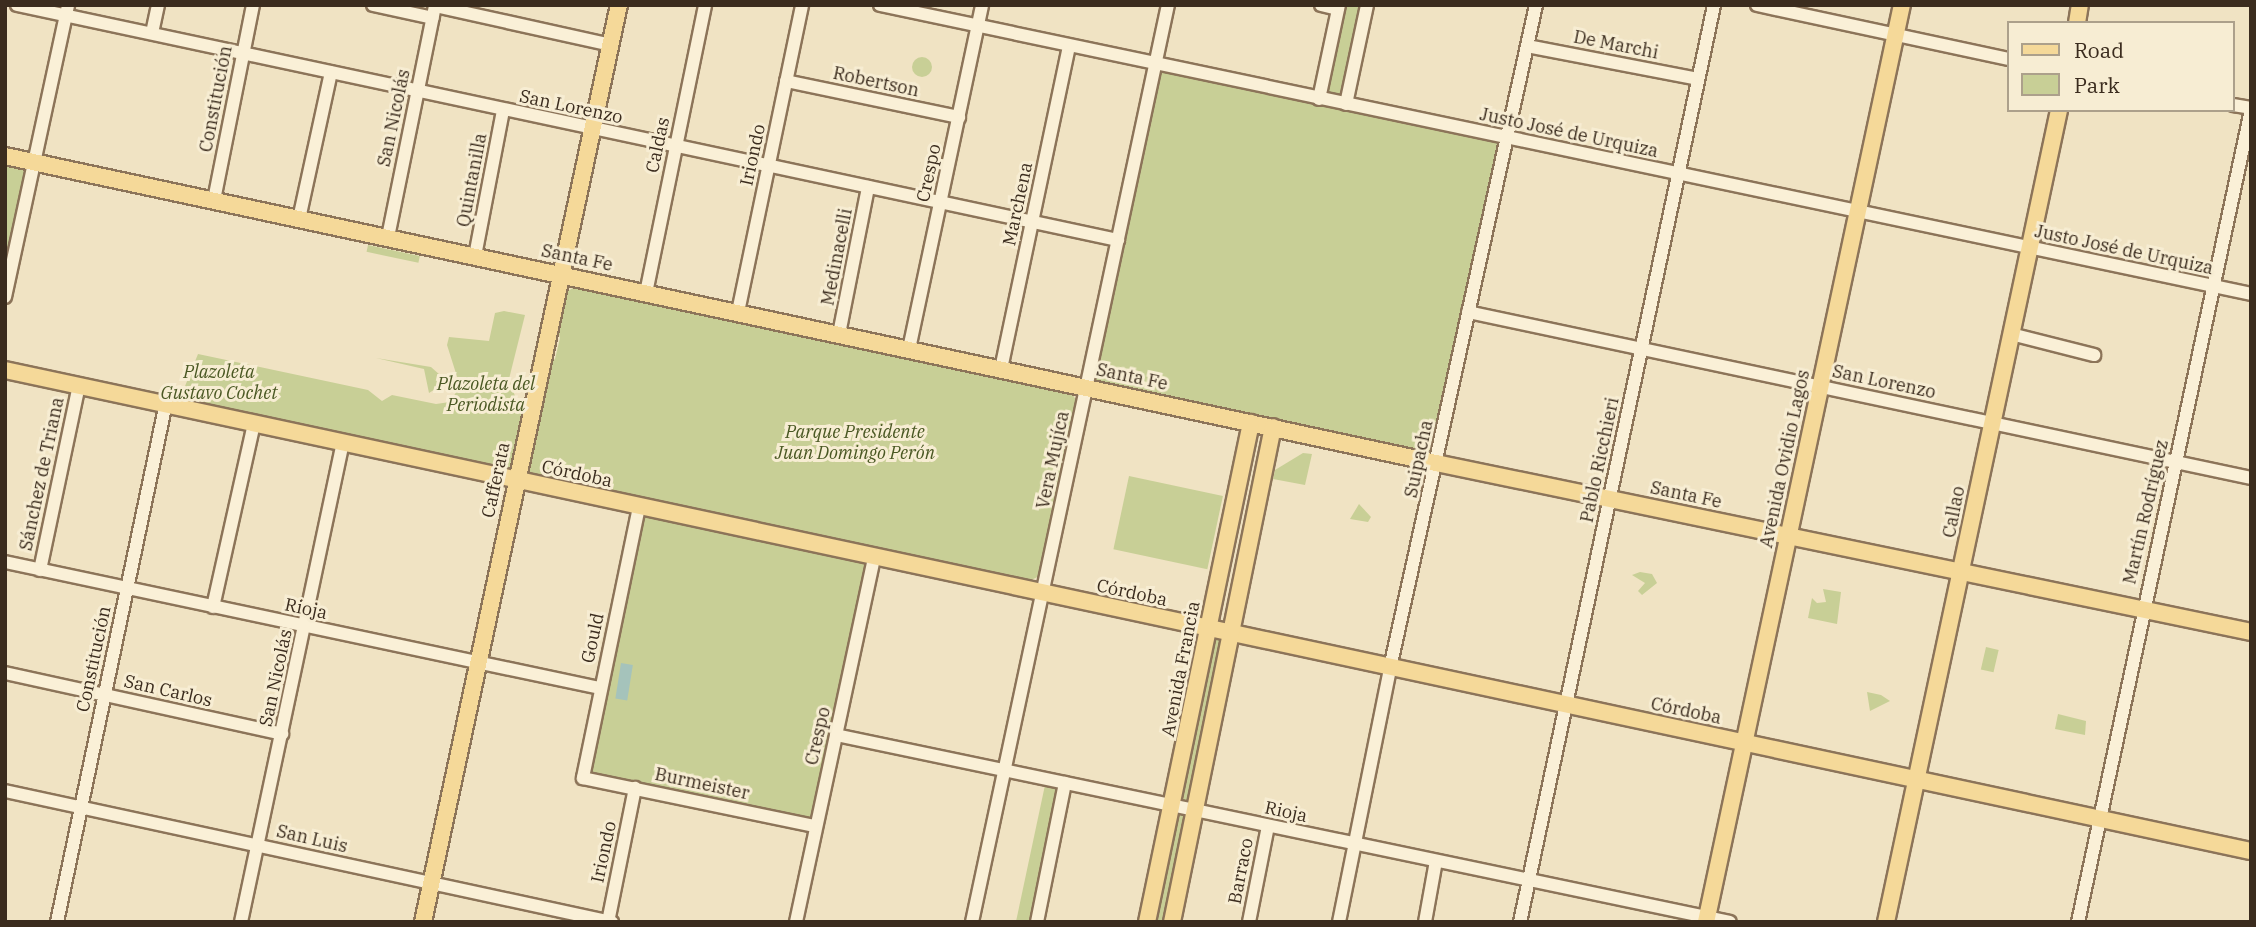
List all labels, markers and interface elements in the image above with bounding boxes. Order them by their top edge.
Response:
legend [2008,21,2235,112]
street label: De Marchi [1572,26,1660,64]
text: Road [2074,36,2124,64]
street label: Constitución [195,44,237,154]
street label: Robertson [831,62,921,102]
street label: San Nicolás [373,67,415,169]
text: Park [2074,71,2120,99]
street label: San Lorenzo [517,86,625,128]
street label: Justo José de Urquiza [1478,104,1660,162]
street label: Caldas [642,115,674,175]
street label: Iriondo [736,122,770,188]
street label: Quintanilla [452,131,492,229]
street label: Crespo [912,142,946,204]
street label: Marchena [999,160,1037,248]
street label: Medinacelli [817,206,857,308]
street label: Justo José de Urquiza [2033,221,2215,279]
street label: Santa Fe [539,240,615,276]
street label: Santa Fe [1094,359,1170,395]
street label: San Lorenzo [1830,361,1938,403]
park label: Plazoleta Gustavo Cochet [160,362,278,404]
street label: Avenida Ovidio Lagos [1756,368,1814,550]
park label: Plazoleta del Periodista [437,374,535,416]
street label: Sánchez de Triana [15,395,69,553]
street label: Pablo Ricchieri [1576,395,1624,525]
street label: Vera Mujíca [1032,409,1074,511]
street label: Suipacha [1400,418,1438,500]
park label: Parque Presidente Juan Domingo Perón [775,422,935,464]
street label: Martín Rodríguez [2119,438,2173,586]
street label: Cafferata [477,440,515,520]
street label: Córdoba [540,456,614,492]
street label: Santa Fe [1648,477,1724,513]
street label: Callao [1938,484,1970,540]
street label: Córdoba [1095,575,1169,611]
street label: Rioja [283,594,329,624]
street label: Avenida Francia [1157,599,1205,739]
street label: Constitución [72,604,116,714]
street label: Gould [577,611,609,665]
street label: San Nicolás [255,627,297,729]
street label: San Carlos [122,670,214,712]
street label: Córdoba [1649,693,1723,729]
street label: Crespo [801,705,835,767]
street label: Burmeister [653,763,751,805]
street label: Rioja [1263,797,1309,827]
street label: Iriondo [587,819,621,885]
street label: San Luis [274,820,350,858]
street label: Barraco [1224,836,1258,906]

